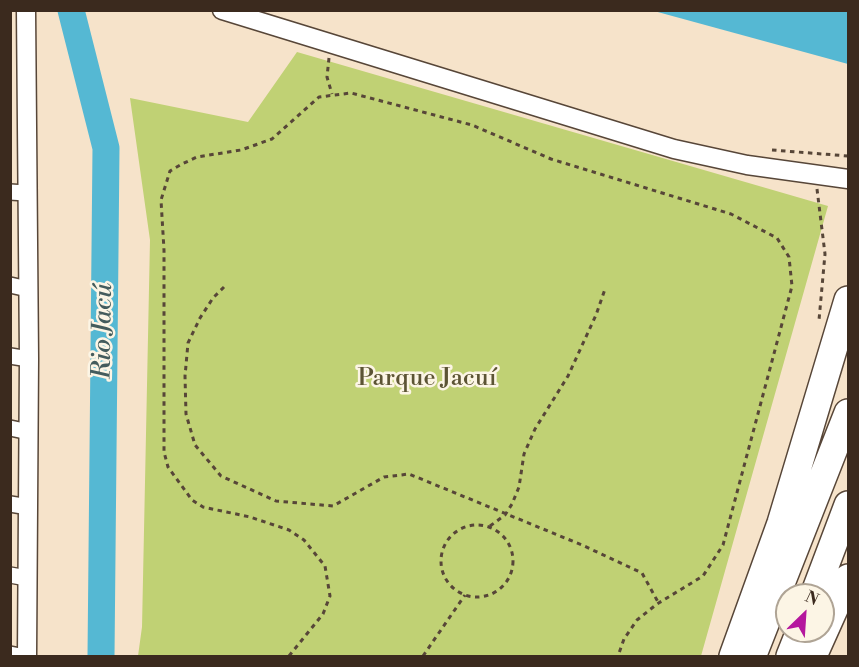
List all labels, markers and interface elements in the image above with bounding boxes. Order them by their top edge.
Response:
water label: Rio Jacú [88,283,120,379]
park label: Parque Jacuí [357,365,497,393]
north arrow [775,583,835,643]
text: N [802,587,822,610]

